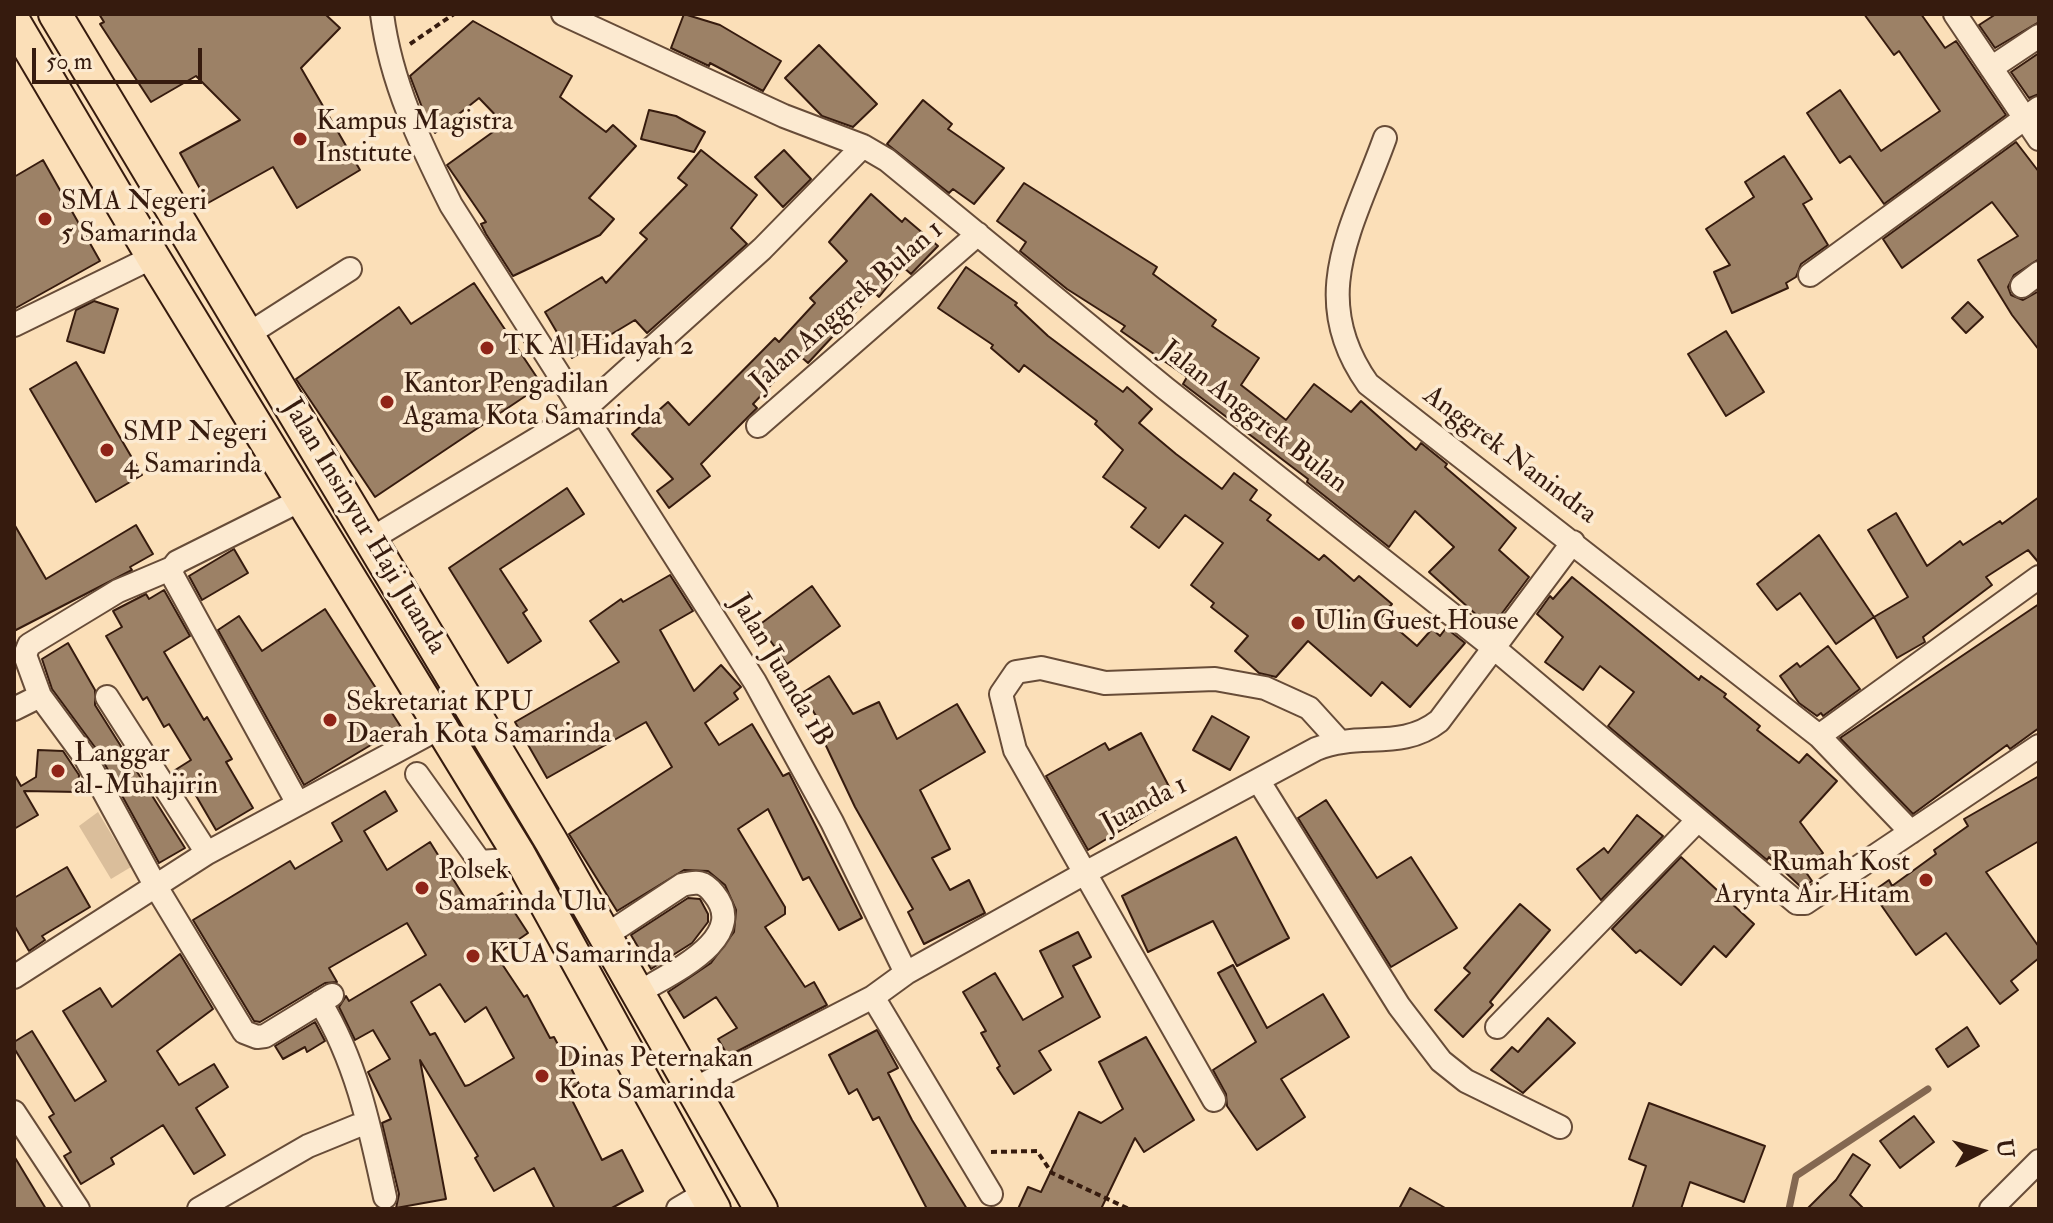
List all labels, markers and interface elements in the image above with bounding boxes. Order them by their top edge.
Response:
scale bar [36,32,206,82]
text: 50 m [46,46,92,77]
place label: Kampus Magistra Institute [316,106,513,172]
marker: Kampus Magistra Institute [291,130,309,148]
place label: SMA Negeri 5 Samarinda [61,186,207,252]
marker: SMA Negeri 5 Samarinda [36,210,54,228]
street label: Jalan Anggrek Bulan 1 [745,214,951,400]
place label: TK Al Hidayah 2 [503,331,694,365]
street label: Jalan Anggrek Bulan [1153,334,1353,502]
marker: TK Al Hidayah 2 [478,339,496,357]
place label: Kantor Pengadilan Agama Kota Samarinda [403,369,662,435]
street label: Anggrek Nanindra [1415,380,1603,532]
street label: Jalan Insinyur Haji Juanda [273,393,453,661]
marker: Kantor Pengadilan Agama Kota Samarinda [378,393,396,411]
place label: SMP Negeri 4 Samarinda [123,417,267,483]
marker: SMP Negeri 4 Samarinda [98,441,116,459]
street label: Jalan Juanda 1B [721,589,839,753]
place label: Ulin Guest House [1314,606,1519,640]
marker: Ulin Guest House [1289,614,1307,632]
place label: Sekretariat KPU Daerah Kota Samarinda [346,687,611,753]
marker: Sekretariat KPU Daerah Kota Samarinda [321,711,339,729]
place label: Langgar al-Muhajirin [74,738,218,804]
marker: Langgar al-Muhajirin [49,762,67,780]
street label: Juanda 1 [1096,770,1194,842]
place label: Rumah Kost Arynta Air Hitam [1715,847,1910,913]
place label: Polsek Samarinda Ulu [438,855,607,921]
marker: Rumah Kost Arynta Air Hitam [1917,871,1935,889]
marker: Polsek Samarinda Ulu [413,879,431,897]
place label: KUA Samarinda [489,939,672,973]
marker: KUA Samarinda [464,947,482,965]
place label: Dinas Peternakan Kota Samarinda [558,1043,753,1109]
marker: Dinas Peternakan Kota Samarinda [533,1067,551,1085]
north arrow [1941,1111,2021,1191]
text: U [1990,1138,2020,1159]

